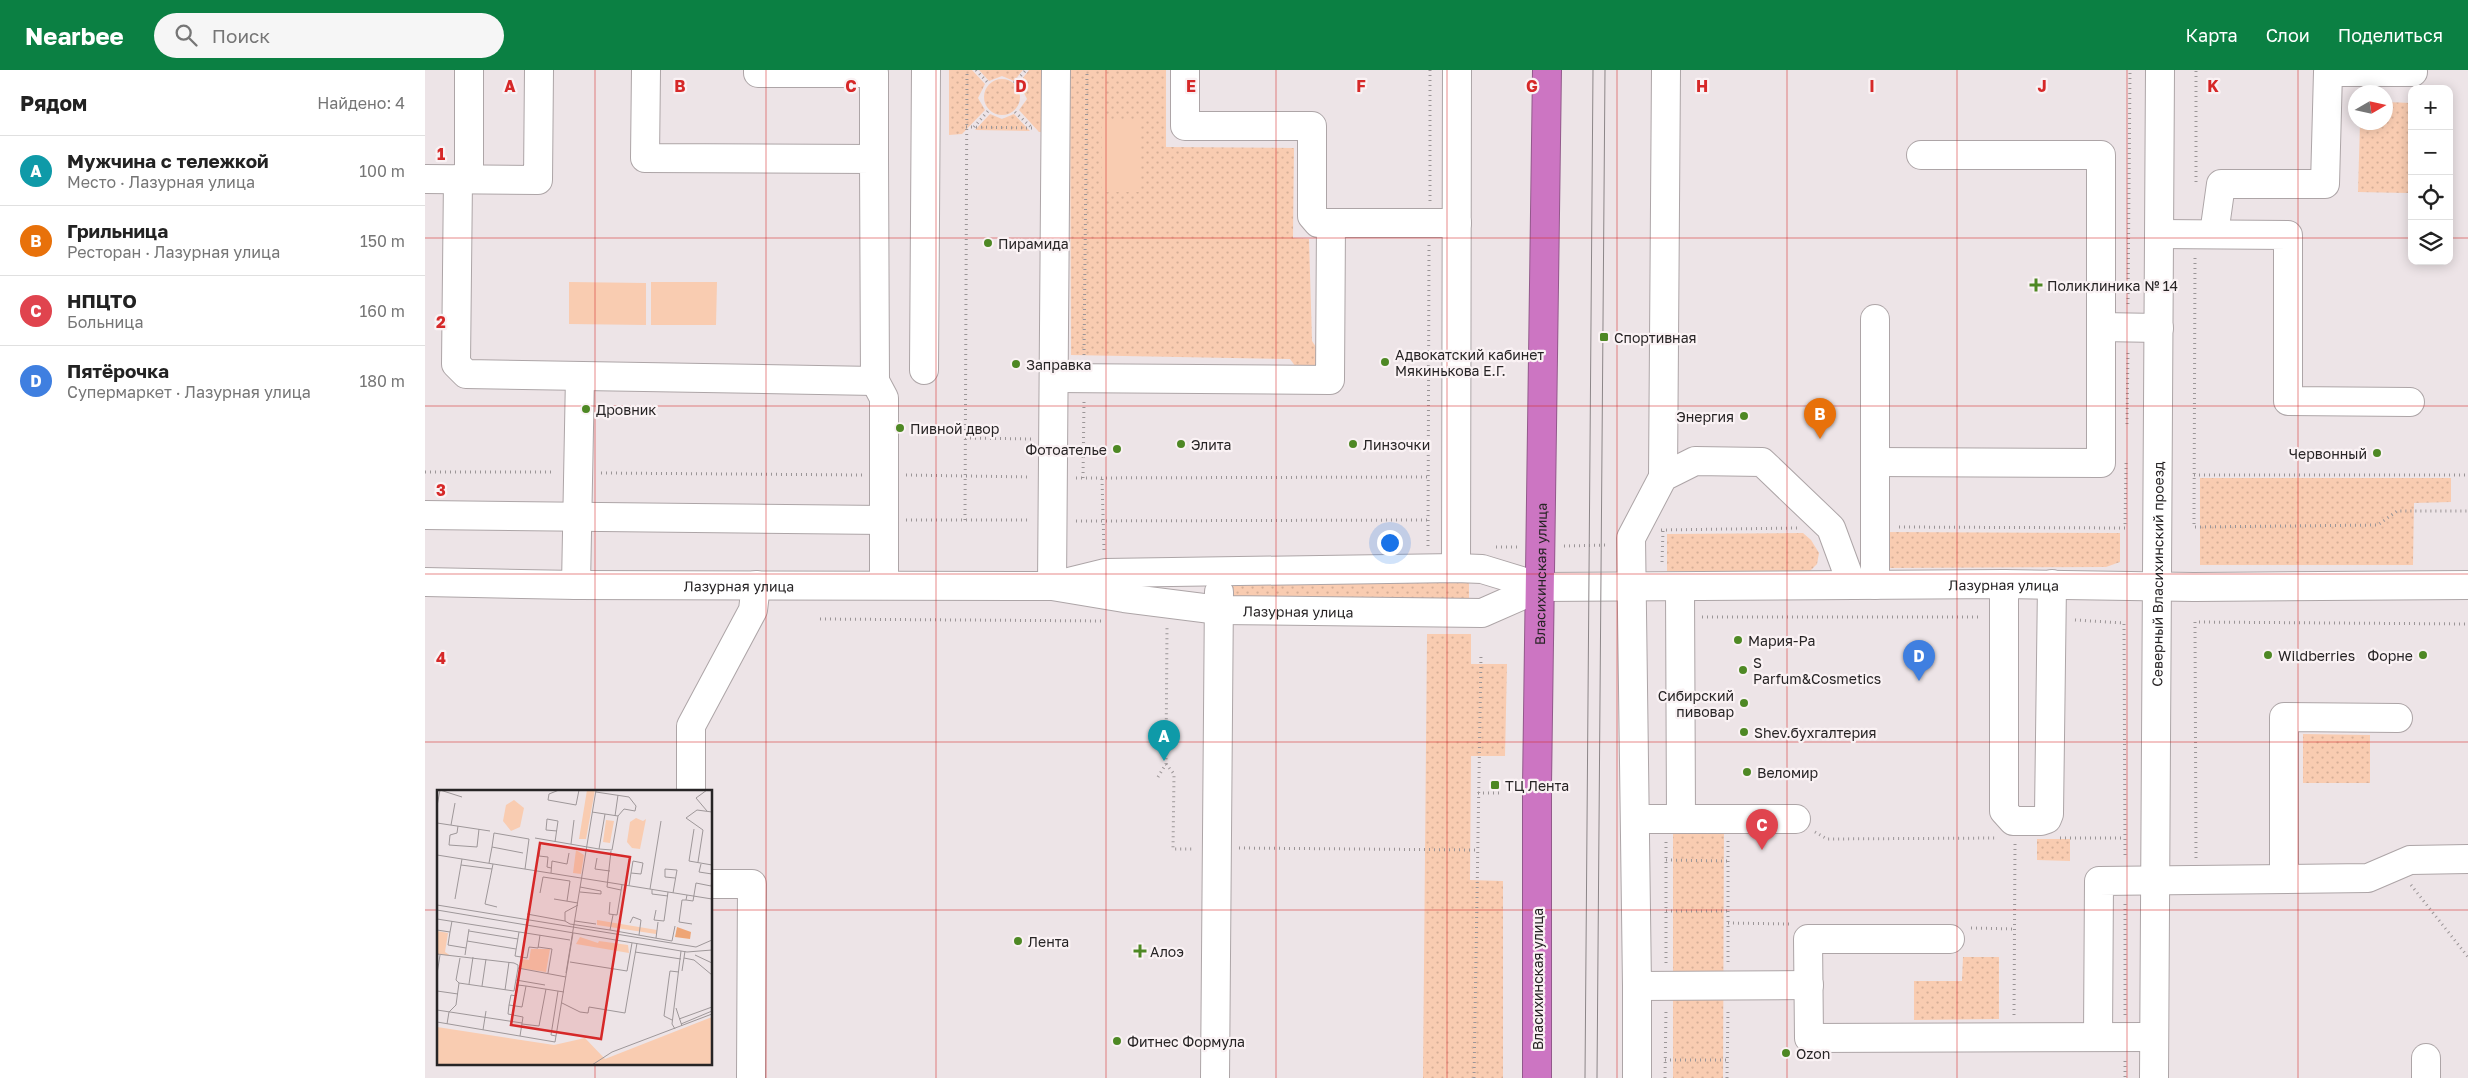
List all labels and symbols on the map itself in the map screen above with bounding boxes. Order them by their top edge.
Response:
text: A [504,76,516,96]
text: B [674,76,686,96]
text: C [845,76,857,96]
text: D [1015,76,1027,96]
text: E [1186,76,1196,96]
text: F [1356,76,1366,96]
text: G [1526,76,1538,96]
text: H [1696,76,1708,96]
text: I [1869,76,1875,96]
text: J [2037,76,2047,96]
text: K [2207,76,2219,96]
north arrow [2348,85,2393,130]
text: 1 [437,144,445,164]
place label: Пирамида [998,235,1069,252]
marker: Пирамида [982,237,994,249]
place label: Поликлиника № 14 [2047,277,2178,294]
marker: Поликлиника № 14 [2029,278,2043,292]
text: 2 [436,312,446,332]
place label: Спортивная [1614,329,1697,346]
marker: Спортивная [1598,331,1610,343]
place label: Адвокатский кабинет Мякинькова Е.Г. [1395,346,1544,379]
place label: Заправка [1026,356,1092,373]
marker: Адвокатский кабинет Мякинькова Е.Г. [1379,356,1391,368]
marker: Заправка [1010,358,1022,370]
pin: B [1804,398,1836,439]
place label: Дровник [596,401,656,418]
marker: Дровник [580,403,592,415]
place label: Энергия [1676,408,1734,425]
marker: Энергия [1738,410,1750,422]
place label: Пивной двор [910,420,999,437]
marker: Пивной двор [894,422,906,434]
place label: Элита [1191,436,1231,453]
place label: Линзочки [1363,436,1430,453]
marker: Элита [1175,438,1187,450]
marker: Линзочки [1347,438,1359,450]
place label: Фотоателье [1025,441,1107,458]
marker: Фотоателье [1111,443,1123,455]
place label: Червонный [2289,445,2367,462]
marker: Червонный [2371,447,2383,459]
street label: Северный Власихинский проезд [2148,461,2166,687]
text: 3 [436,480,446,500]
street label: Власихинская улица [1530,503,1549,645]
your location [1377,530,1403,556]
street label: Лазурная улица [1948,575,2059,593]
street label: Лазурная улица [684,577,794,594]
street label: Лазурная улица [1243,602,1354,620]
place label: Мария-Ра [1748,632,1815,649]
marker: Мария-Ра [1732,634,1744,646]
pin: D [1903,640,1935,681]
place label: Wildberries [2278,647,2355,664]
place label: Форне [2367,647,2413,664]
text: 4 [436,648,446,668]
marker: Wildberries [2262,649,2274,661]
marker: Форне [2417,649,2429,661]
place label: S Parfum&Cosmetics [1753,654,1881,687]
marker: S Parfum&Cosmetics [1737,664,1749,676]
place label: Сибирский пивовар [1658,687,1734,720]
marker: Сибирский пивовар [1738,697,1750,709]
pin: A [1148,720,1180,761]
place label: Shev.бухгалтерия [1754,724,1877,741]
marker: Shev.бухгалтерия [1738,726,1750,738]
place label: Веломир [1757,764,1818,781]
marker: Веломир [1741,766,1753,778]
place label: ТЦ Лента [1505,777,1569,794]
marker: ТЦ Лента [1489,779,1501,791]
inset map [437,790,713,1066]
pin: C [1746,809,1778,850]
street label: Власихинская улица [1529,908,1546,1050]
place label: Лента [1028,933,1069,950]
marker: Лента [1012,935,1024,947]
place label: Алоэ [1150,943,1184,960]
marker: Алоэ [1134,945,1146,957]
place label: Фитнес Формула [1127,1033,1245,1050]
marker: Фитнес Формула [1111,1035,1123,1047]
place label: Ozon [1796,1045,1830,1062]
marker: Ozon [1780,1047,1792,1059]

